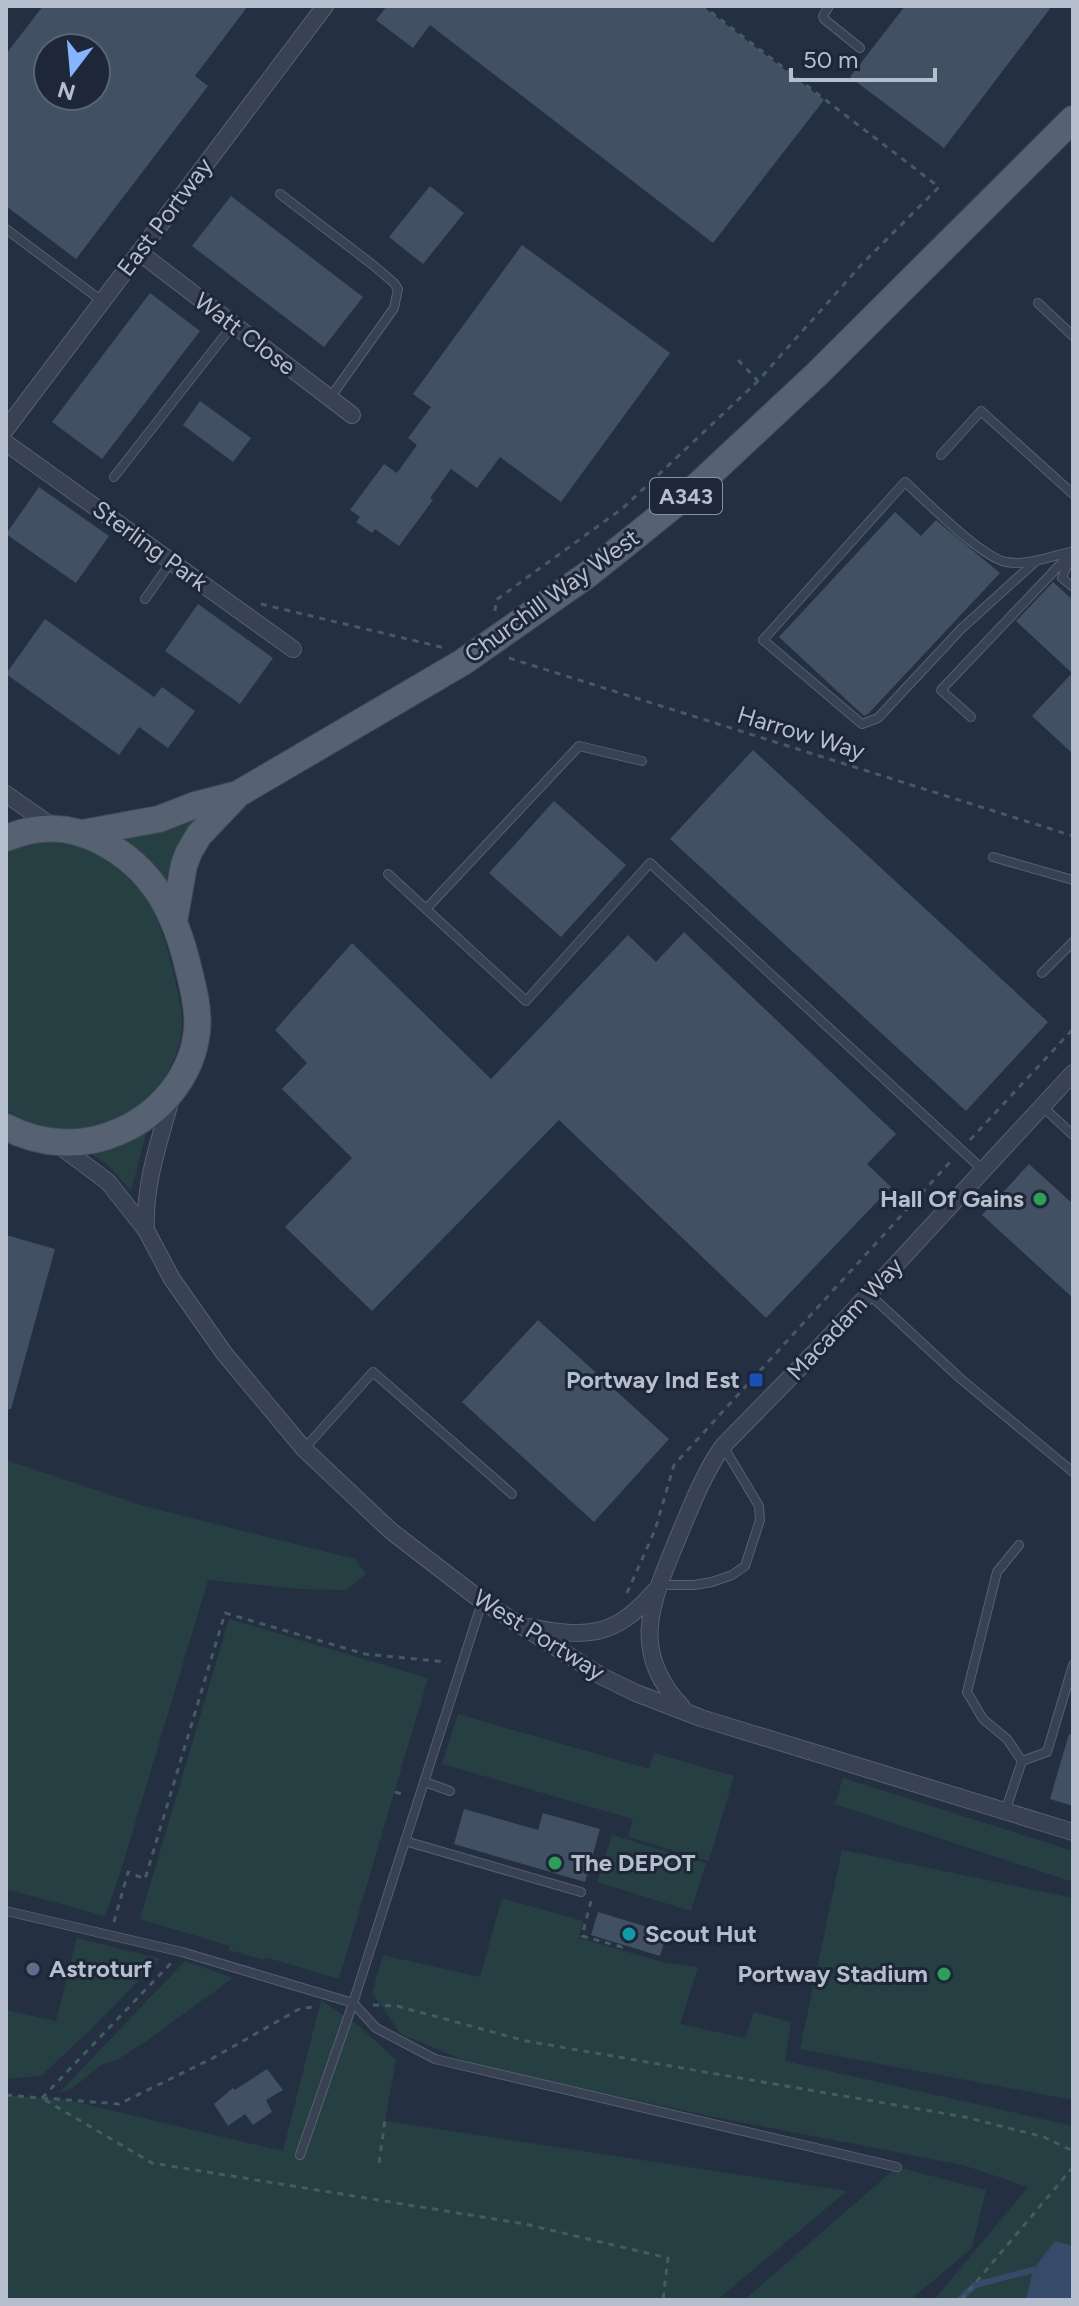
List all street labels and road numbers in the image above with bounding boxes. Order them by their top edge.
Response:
street label: East Portway [111,152,219,282]
street label: Watt Close [189,286,302,381]
road number: A343 [650,478,722,514]
street label: Sterling Park [87,494,214,597]
street label: Churchill Way West [459,523,645,669]
street label: Harrow Way [734,699,869,766]
street label: Macadam Way [780,1251,909,1386]
street label: West Portway [468,1583,611,1687]

